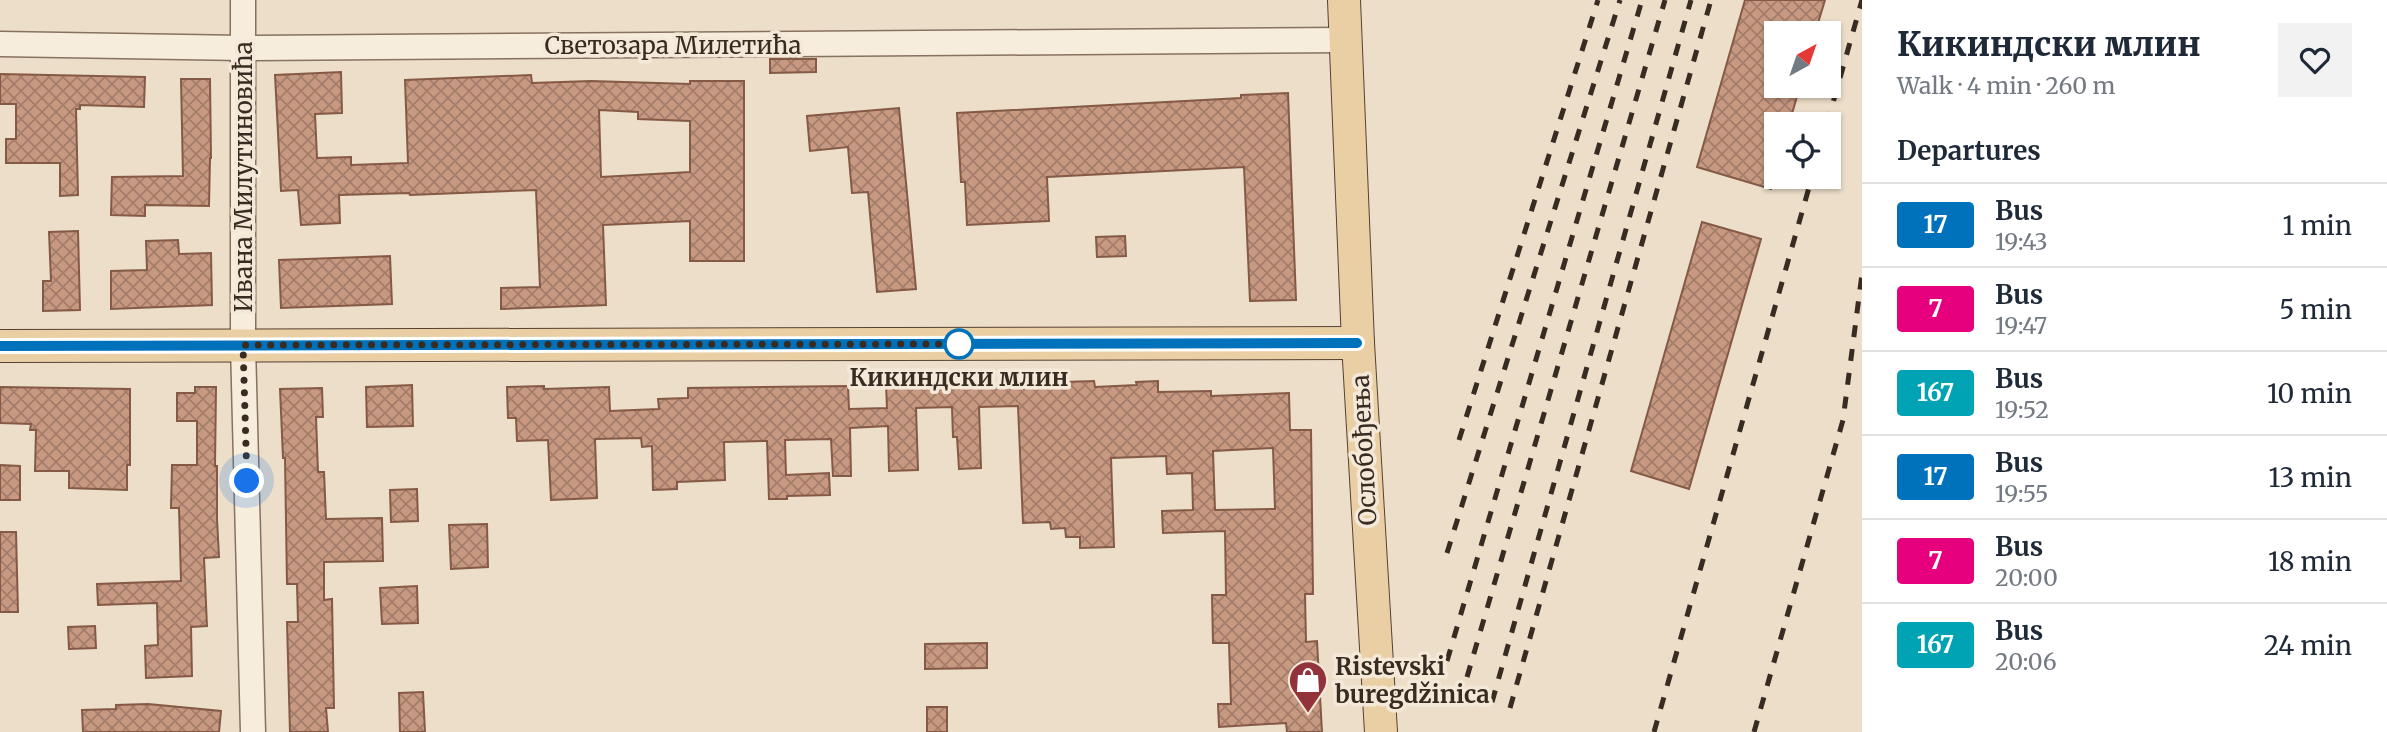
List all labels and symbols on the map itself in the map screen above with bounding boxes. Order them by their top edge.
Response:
north arrow [1764,21,1841,98]
street label: Светозара Милетића [545,30,802,61]
street label: Ивана Милутиновића [228,41,259,312]
marker: Кикиндски млин [944,329,974,359]
place label: Кикиндски млин [850,362,1069,393]
street label: Ослобођења [1345,374,1383,526]
your location [229,463,264,498]
place label: Ristevski buregdžinica [1335,651,1490,710]
shop icon: Ristevski buregdžinica [1287,659,1329,714]

